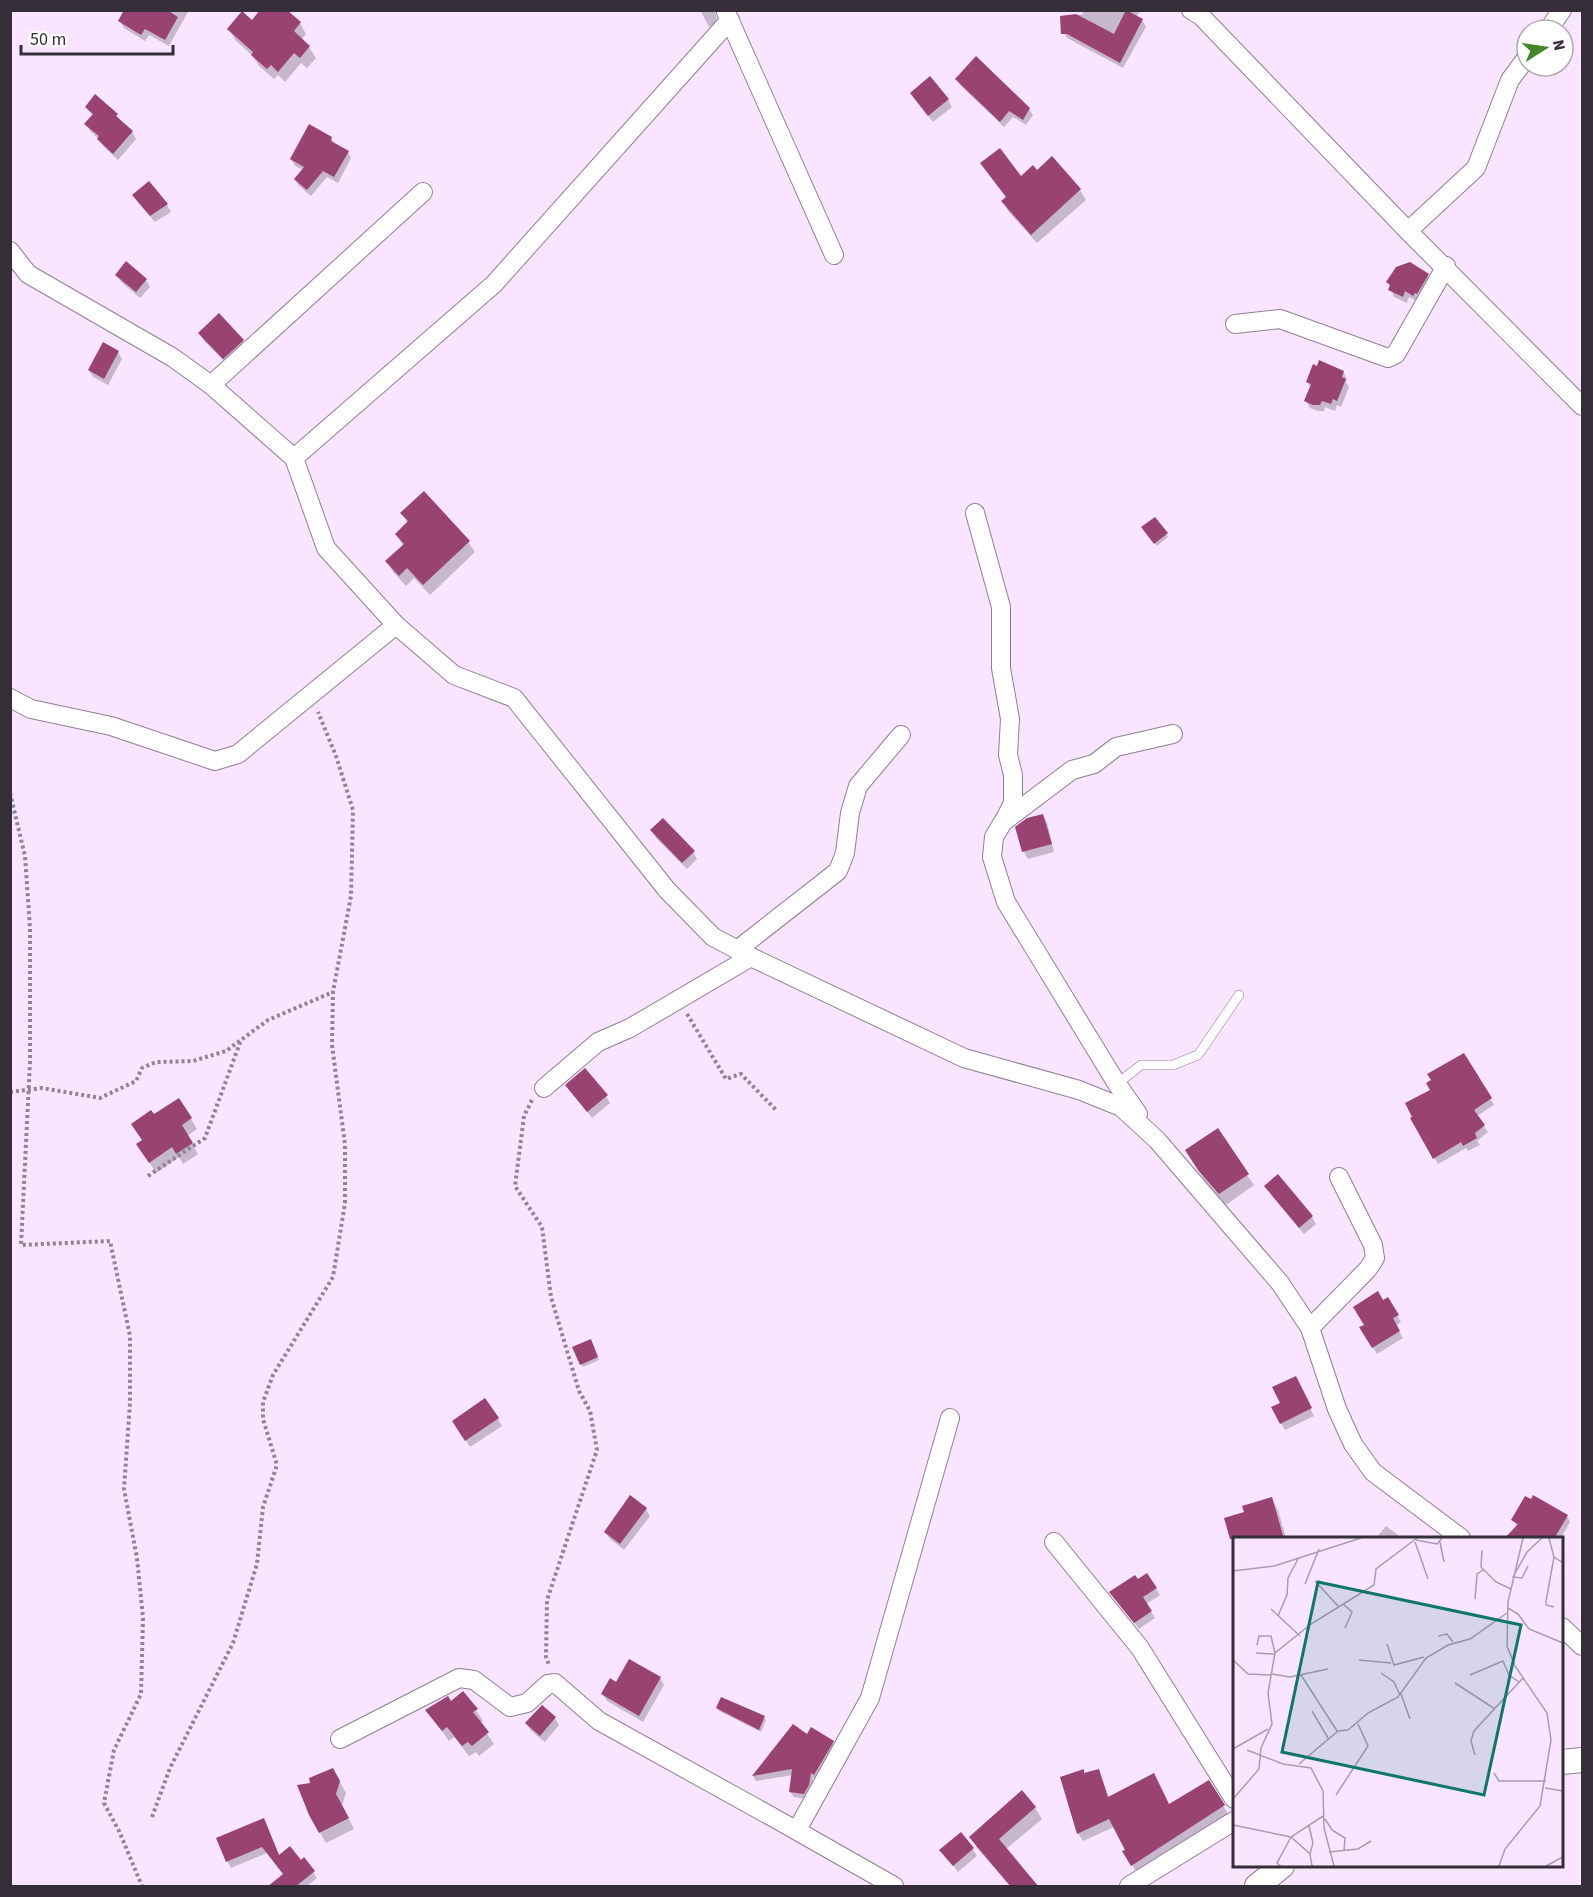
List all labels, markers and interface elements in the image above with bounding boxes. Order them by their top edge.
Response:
scale bar [21,18,172,56]
north arrow [1515,18,1575,78]
text: 50 m [30,27,66,52]
text: N [1547,38,1571,53]
inset map [1233,1537,1563,1867]

